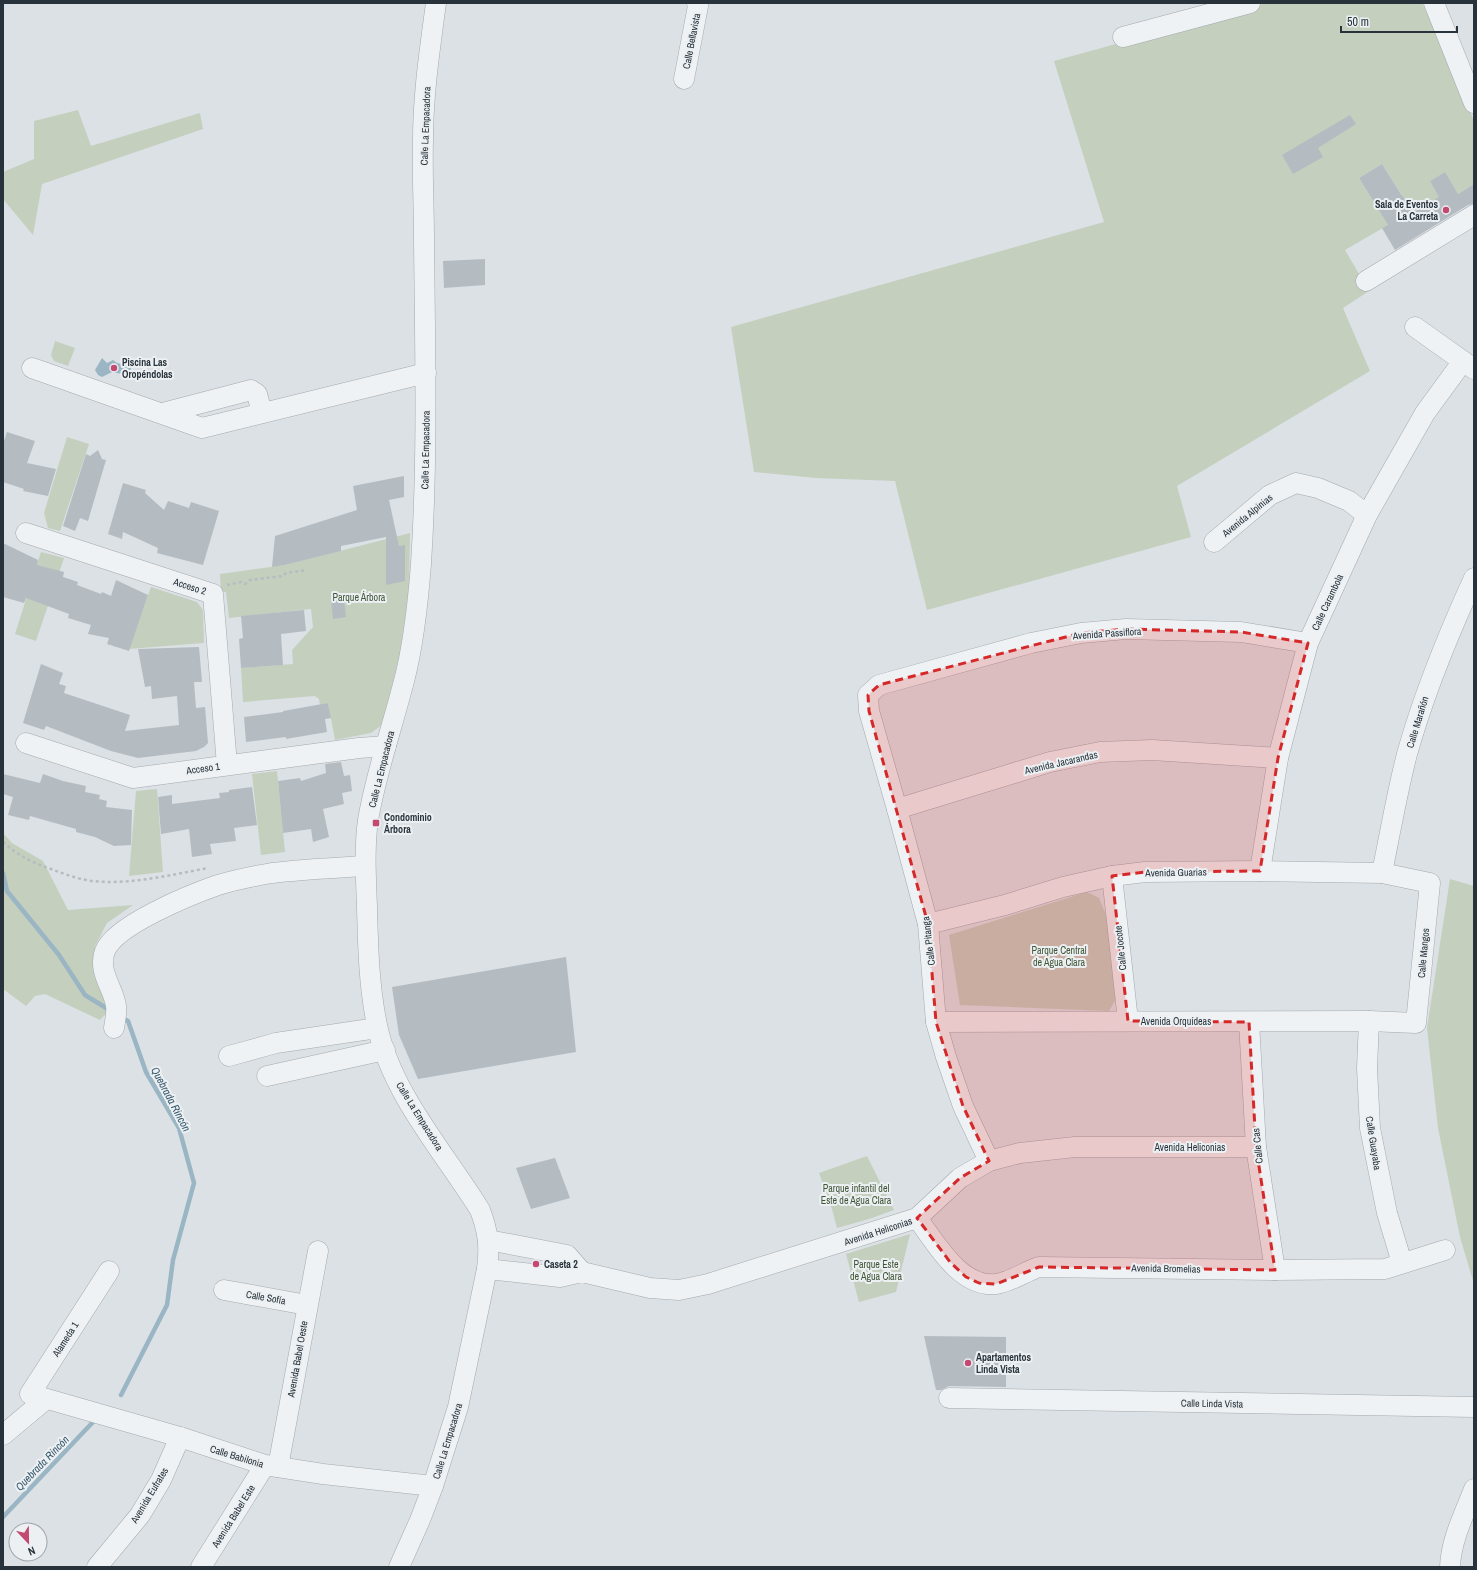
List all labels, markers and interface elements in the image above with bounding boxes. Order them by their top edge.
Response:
scale bar [1341,8,1457,34]
street label: Calle Bellavista [680,12,703,70]
text: 50 m [1347,14,1369,30]
street label: Calle La Empacadora [418,86,433,166]
place label: Sala de Eventos La Carreta [1375,198,1438,223]
marker: Sala de Eventos La Carreta [1441,205,1451,215]
place label: Piscina Las Oropéndolas [122,356,173,381]
marker: Piscina Las Oropéndolas [109,363,119,373]
street label: Calle La Empacadora [418,410,433,490]
street label: Avenida Alpinias [1219,491,1275,540]
street label: Calle Carambola [1309,571,1346,633]
street label: Acceso 2 [171,575,208,598]
park label: Parque Árbora [333,591,386,604]
street label: Avenida Passiflora [1071,625,1142,642]
street label: Calle Marañón [1403,695,1431,750]
street label: Calle La Empacadora [366,729,397,809]
street label: Avenida Jacarandas [1022,748,1099,777]
street label: Acceso 1 [184,760,221,777]
place label: Condominio Árbora [384,811,432,836]
marker: Condominio Árbora [371,818,381,828]
street label: Avenida Guarias [1144,865,1207,880]
street label: Calle Pitanga [919,915,938,966]
street label: Calle Jocote [1112,924,1129,971]
street label: Calle Mangos [1415,928,1432,979]
park label: Parque Central de Agua Clara [1031,944,1087,969]
street label: Avenida Orquídeas [1140,1015,1211,1028]
water label: Quebrada Rincón [148,1064,194,1134]
street label: Calle La Empacadora [393,1079,446,1154]
street label: Calle Guayaba [1363,1115,1384,1171]
street label: Calle Cas [1249,1128,1266,1164]
street label: Avenida Heliconias [1154,1141,1225,1154]
park label: Parque infantil del Este de Agua Clara [821,1182,892,1207]
street label: Avenida Heliconias [841,1214,914,1249]
place label: Caseta 2 [544,1258,578,1271]
park label: Parque Este de Agua Clara [850,1258,902,1283]
marker: Caseta 2 [531,1259,541,1269]
street label: Avenida Bromelias [1130,1261,1201,1276]
street label: Calle Sofía [245,1288,287,1307]
street label: Alameda 1 [49,1319,82,1360]
street label: Avenida Babel Oeste [284,1319,311,1399]
place label: Apartamentos Linda Vista [976,1351,1032,1376]
marker: Apartamentos Linda Vista [963,1358,973,1368]
street label: Calle Linda Vista [1181,1396,1244,1411]
street label: Calle La Empacadora [430,1401,465,1481]
water label: Quebrada Rincón [12,1433,72,1493]
street label: Calle Babilonia [208,1442,266,1471]
street label: Avenida Eufrates [127,1465,171,1526]
street label: Avenida Babel Este [208,1482,258,1551]
north arrow [8,1522,48,1562]
text: N [26,1544,37,1559]

